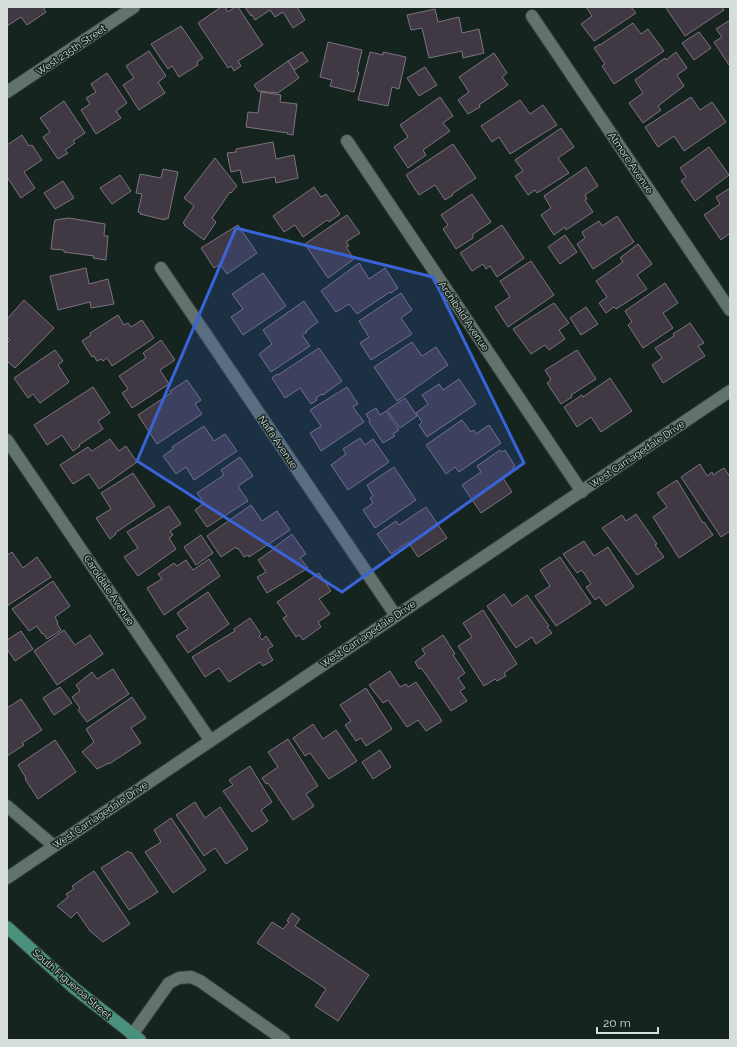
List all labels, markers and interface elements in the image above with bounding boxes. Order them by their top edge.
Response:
street label: West 235th Street [34,22,109,77]
street label: Atmore Avenue [606,130,656,196]
street label: Archibald Avenue [437,279,491,353]
street label: Naffa Avenue [256,413,300,471]
street label: West Carriagedale Drive [587,418,687,490]
street label: Caroldale Avenue [82,553,137,627]
street label: West Carriagedale Drive [318,598,418,670]
street label: West Carriagedale Drive [50,779,150,851]
street label: South Figueroa Street [30,947,114,1022]
scale bar [597,1009,658,1035]
text: 20 m [603,1016,631,1030]

